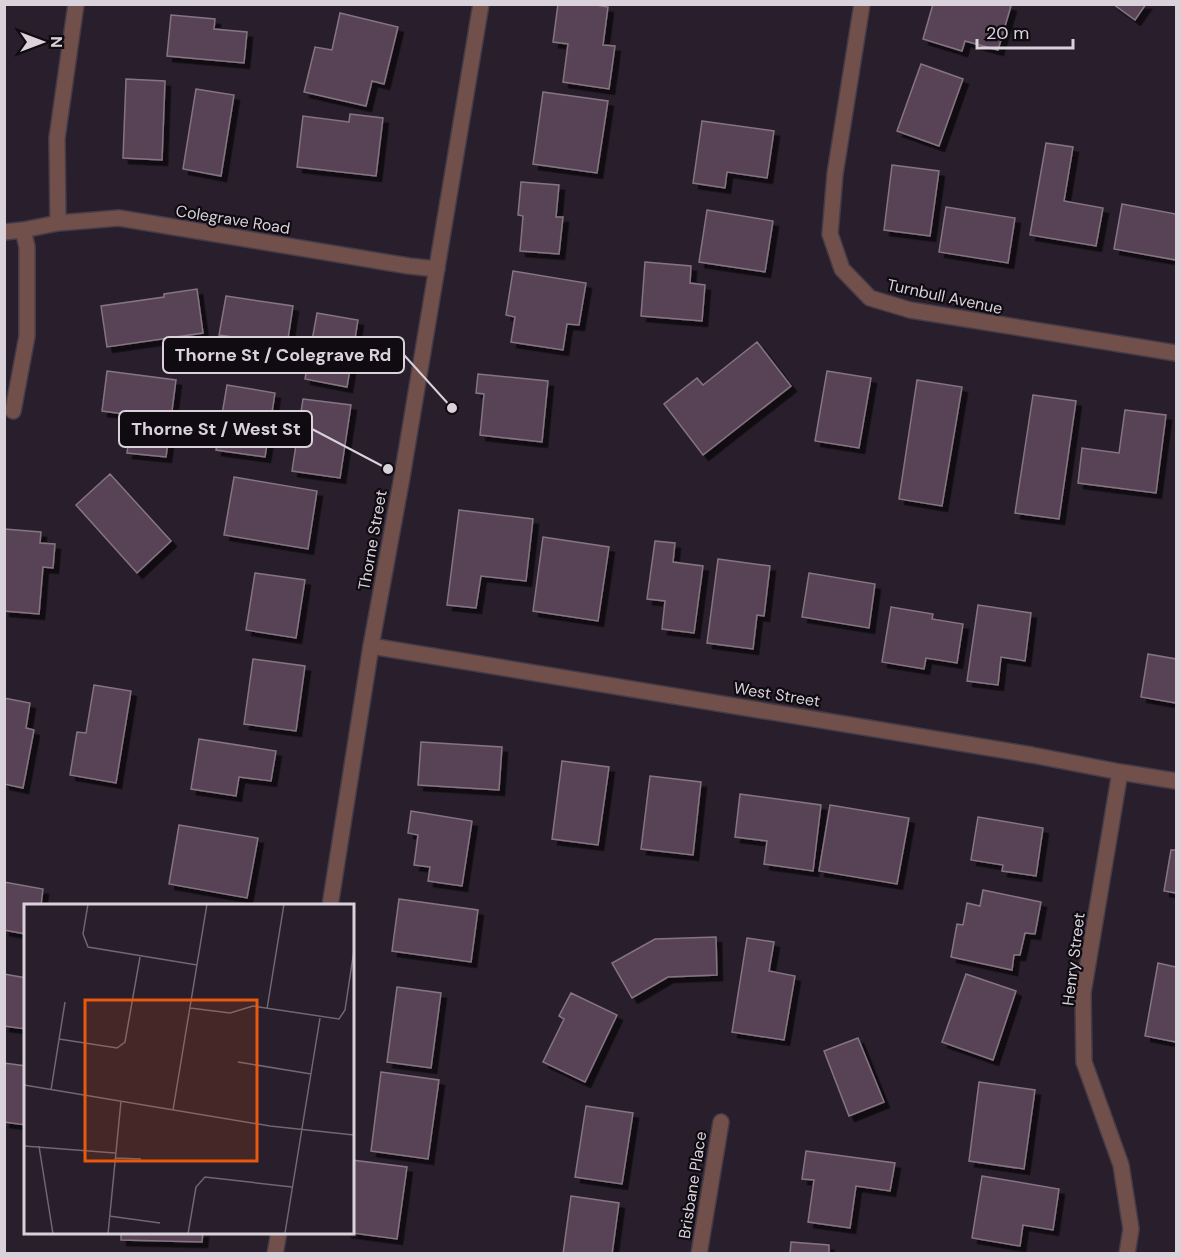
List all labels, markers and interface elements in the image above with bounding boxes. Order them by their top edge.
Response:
north arrow [12,12,72,72]
scale bar [977,12,1073,50]
text: 20 m [986,21,1029,45]
text: N [46,36,67,48]
street label: Colegrave Road [174,200,292,239]
street label: Turnbull Avenue [885,274,1004,319]
callout: Thorne St / Colegrave Rd [163,337,404,373]
text: Thorne St / Colegrave Rd [175,343,391,367]
callout: Thorne St / West St [119,411,312,447]
text: Thorne St / West St [131,417,301,441]
street label: Thorne Street [353,488,392,592]
street label: West Street [732,677,822,712]
inset map [24,904,354,1234]
street label: Henry Street [1057,911,1090,1007]
street label: Brisbane Place [674,1130,711,1240]

